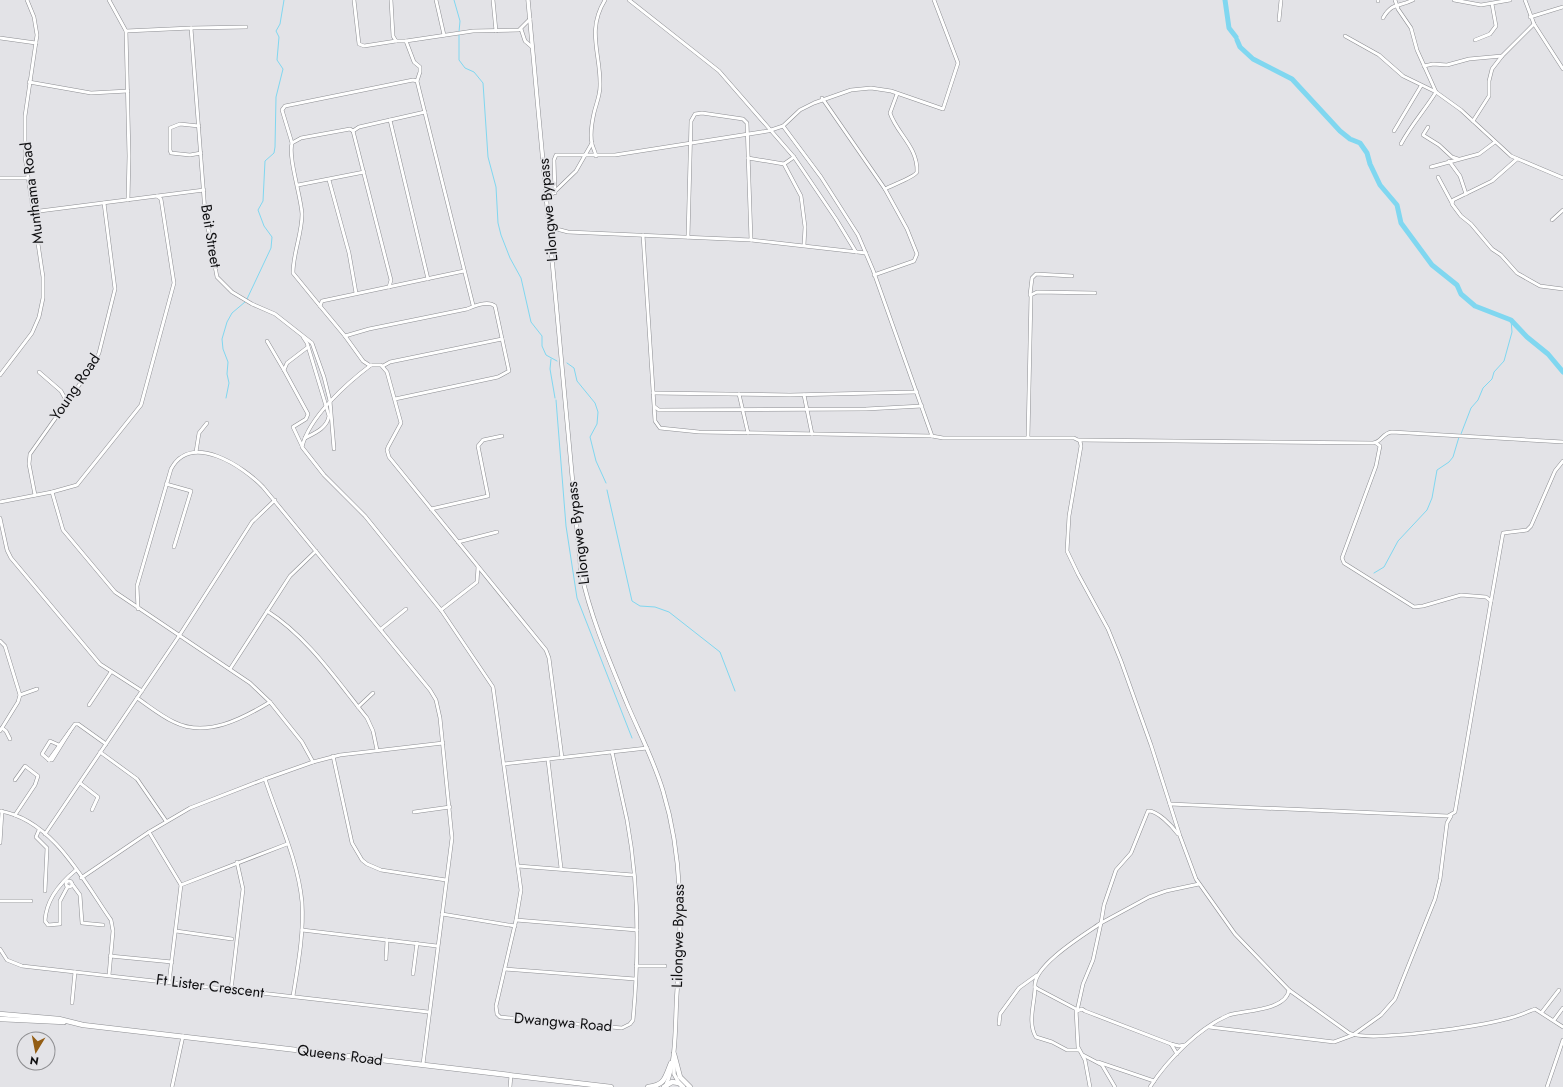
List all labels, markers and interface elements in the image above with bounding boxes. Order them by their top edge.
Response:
street label: Munthama Road [15,141,49,245]
street label: Lilongwe Bypass [533,157,563,263]
street label: Beit Street [195,203,227,270]
street label: Young Road [45,349,105,425]
street label: Lilongwe Bypass [561,480,595,586]
street label: Lilongwe Bypass [666,884,690,988]
street label: Ft Lister Crescent [155,968,266,1004]
street label: Dwangwa Road [513,1007,613,1037]
north arrow [16,1031,56,1071]
street label: Queens Road [296,1039,384,1071]
text: N [29,1052,40,1069]

